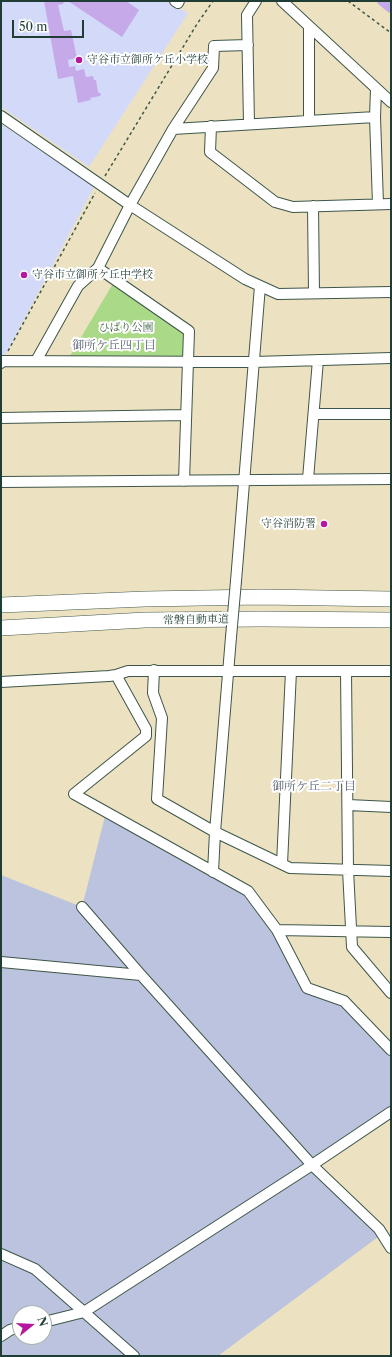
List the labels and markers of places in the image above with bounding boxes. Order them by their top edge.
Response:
place label: 守谷市立御所ケ丘小学校 [87,53,208,67]
marker: 守谷市立御所ケ丘小学校 [74,55,84,65]
place label: 守谷市立御所ケ丘中学校 [32,268,153,282]
marker: 守谷市立御所ケ丘中学校 [19,270,29,280]
place label: 守谷消防署 [261,517,316,531]
marker: 守谷消防署 [319,519,329,529]

